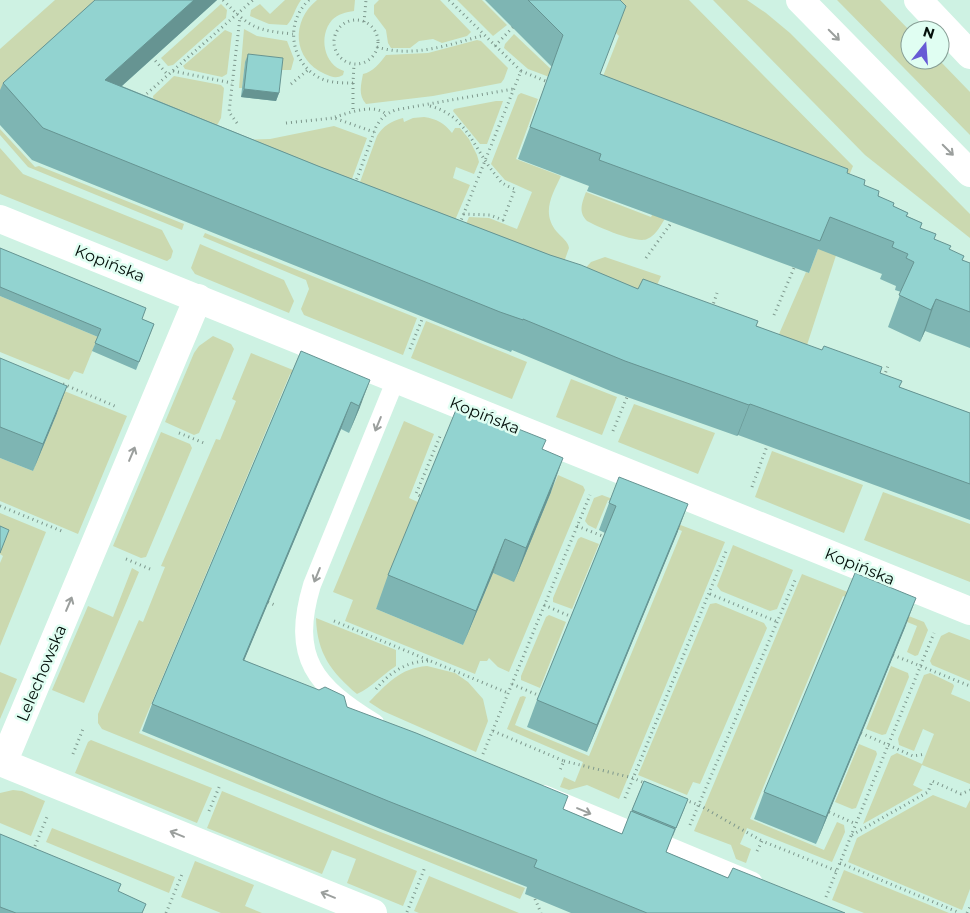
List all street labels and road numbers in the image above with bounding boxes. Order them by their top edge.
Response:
street label: Kopińska [72,241,148,286]
street label: Kopińska [447,393,523,438]
street label: Kopińska [822,544,898,589]
street label: Lelechowska [13,622,70,724]

